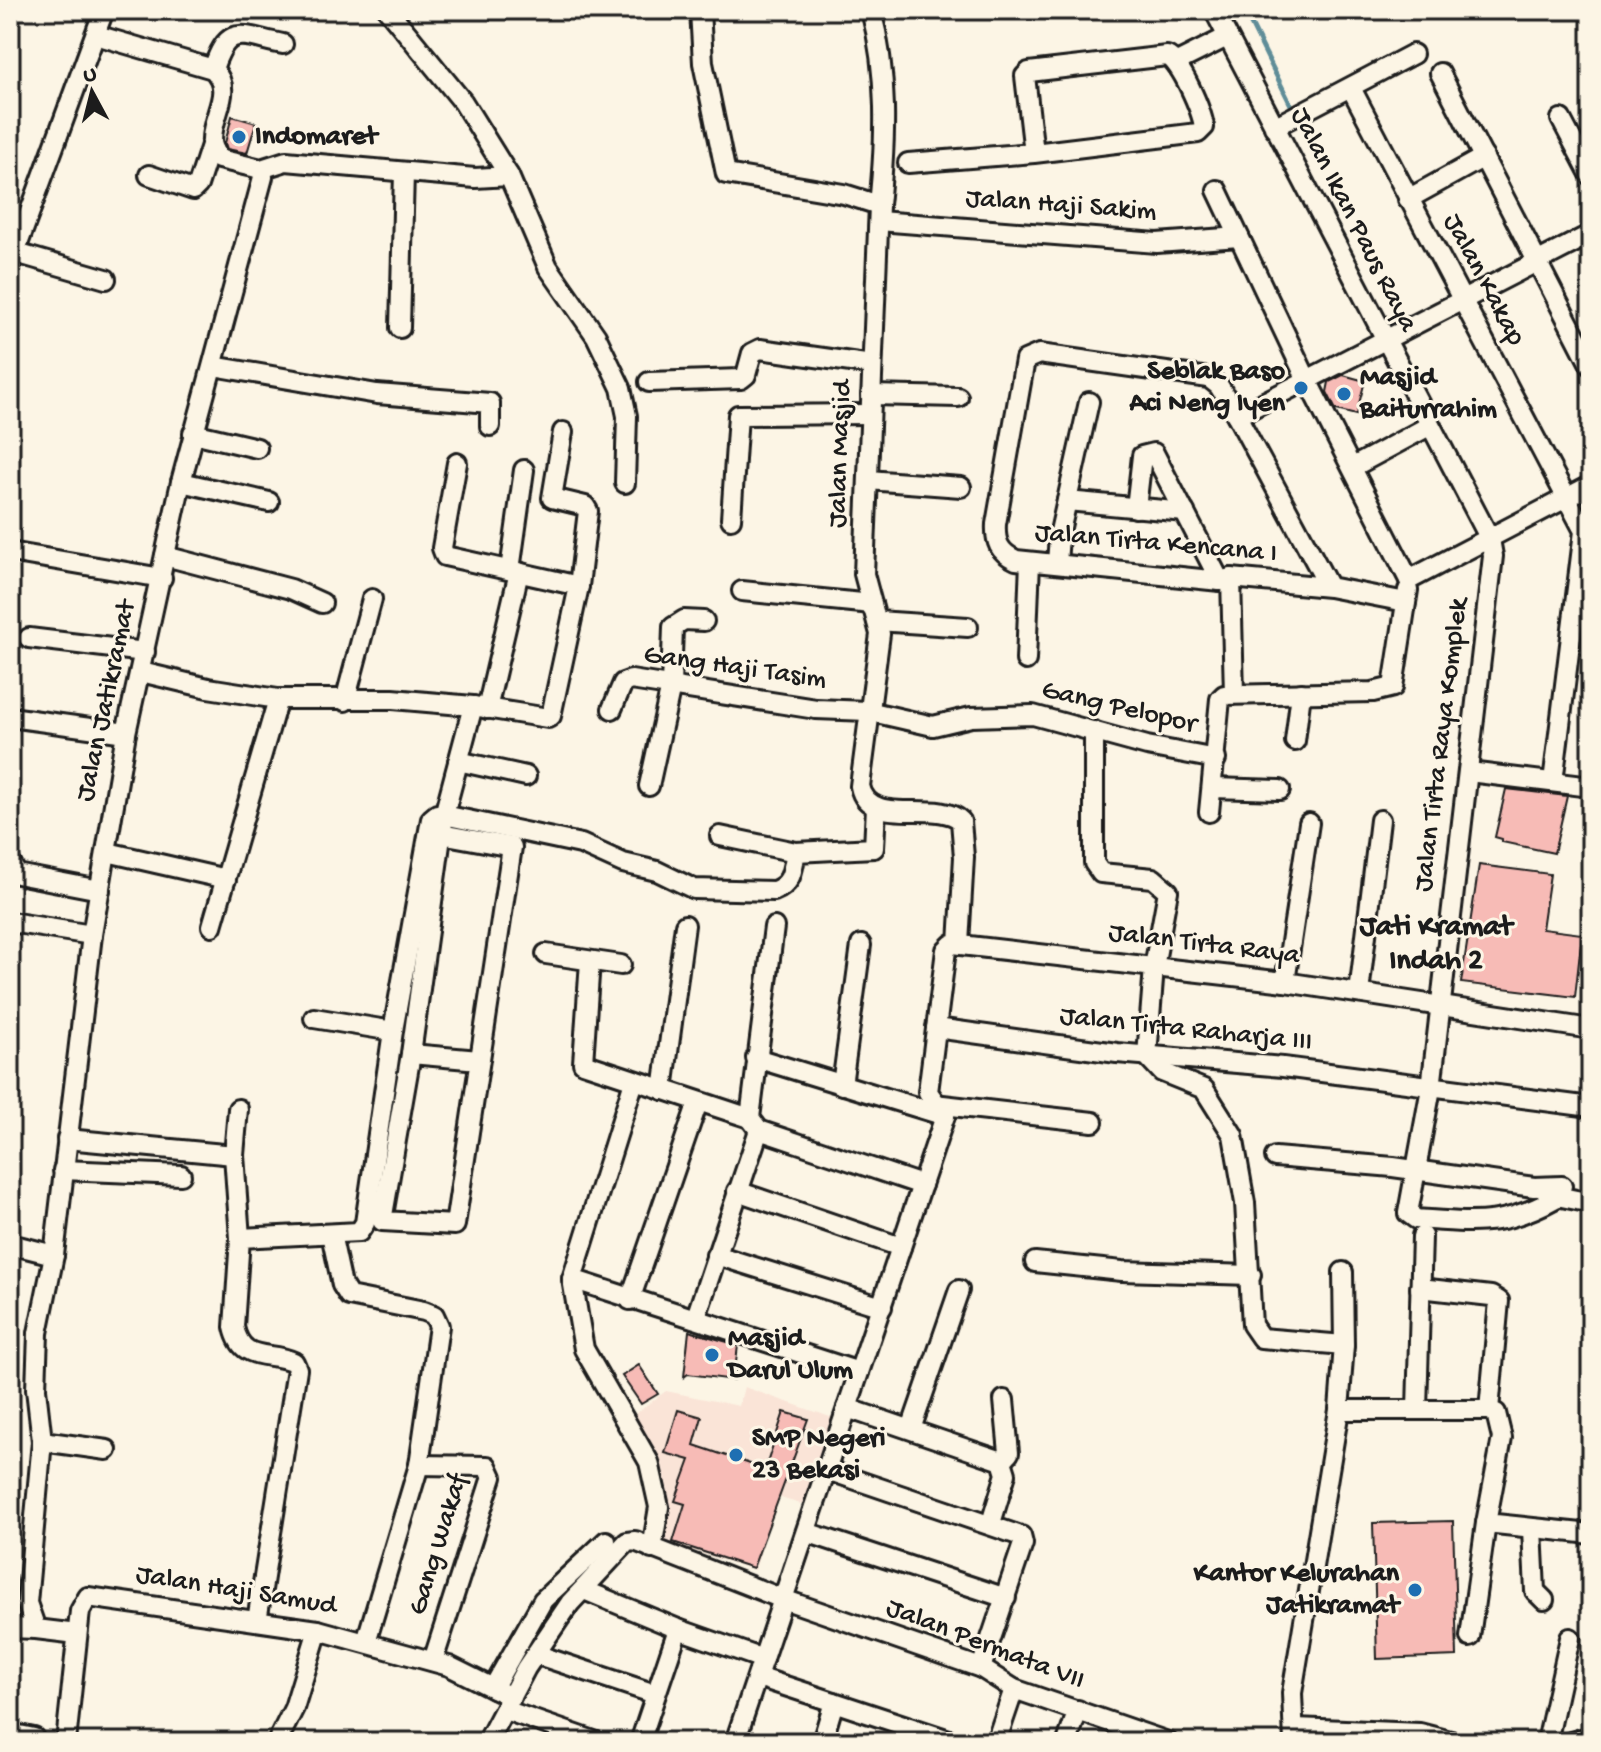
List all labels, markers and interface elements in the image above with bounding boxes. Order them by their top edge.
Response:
north arrow [52,52,132,132]
text: U [82,62,98,90]
street label: Jalan Ikan Paus Raya [1282,102,1425,339]
place label: Indomaret [255,121,380,154]
marker: Indomaret [230,128,248,146]
street label: Jalan Haji Sakim [964,183,1158,229]
street label: Jalan Kakap [1434,208,1532,352]
place label: Seblak Baso Aci Neng Iyen [1128,356,1286,421]
place label: Masjid Baiturrahim [1359,362,1497,427]
street label: Jalan Masjid [822,377,860,528]
marker: Seblak Baso Aci Neng Iyen [1292,379,1310,397]
marker: Masjid Baiturrahim [1335,385,1353,403]
street label: Jalan Tirta Kencana I [1034,517,1278,571]
street label: Jalan Tirta Raya Komplek [1408,594,1477,894]
street label: Jalan Jatikramat [70,595,145,805]
street label: Gang Haji Tasim [642,639,829,697]
street label: Gang Pelopor [1038,674,1202,742]
district label: Jati Kramat Indah 2 [1359,911,1515,980]
street label: Jalan Tirta Raya [1107,917,1303,973]
street label: Jalan Tirta Raharja III [1058,1000,1314,1060]
place label: Masjid Darul Ulum [725,1323,853,1388]
marker: Masjid Darul Ulum [703,1346,721,1364]
place label: SMP Negeri 23 Bekasi [752,1423,886,1488]
marker: SMP Negeri 23 Bekasi [727,1446,745,1464]
street label: Gang Wakaf [402,1469,477,1619]
place label: Kantor Kelurahan Jatikramat [1193,1558,1402,1623]
street label: Jalan Haji Samud [133,1559,341,1624]
marker: Kantor Kelurahan Jatikramat [1406,1581,1424,1599]
street label: Jalan Permata VII [881,1592,1089,1698]

